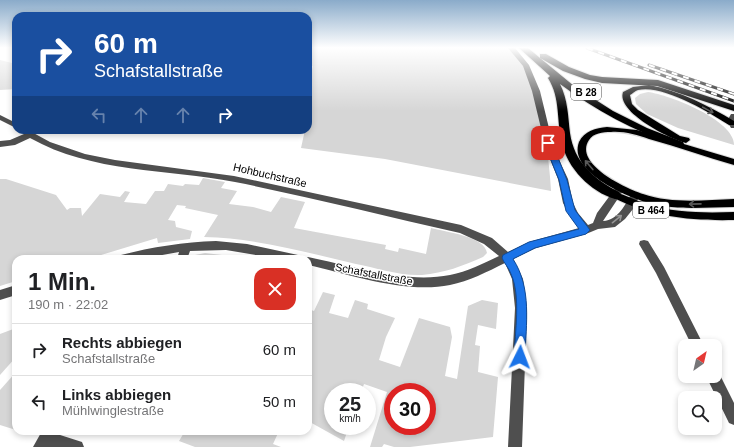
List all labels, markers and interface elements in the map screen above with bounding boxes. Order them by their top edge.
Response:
icon: right [28,28,80,80]
text: 60 m [94,28,158,59]
text: Schafstallstraße [94,61,223,81]
road number: B 28 [571,84,601,100]
icon: left [88,104,110,126]
icon: ahead [130,104,152,126]
icon: ahead [172,104,194,126]
icon: right [214,104,236,126]
one-way arrow [702,106,714,114]
pin [531,126,565,160]
icon: arrive [537,132,559,154]
one-way arrow [585,160,594,170]
street label: Hohbuchstraße [232,161,308,189]
one-way arrow [689,200,702,208]
road number: B 464 [633,202,669,218]
one-way arrow [612,215,623,224]
street label: Schafstallstraße [334,261,414,287]
text: 1 Min. [28,268,96,295]
button: close [254,268,296,310]
text: 190 m · 22:02 [28,297,108,312]
text: Rechts abbiegen [62,334,182,351]
position arrow [499,336,541,378]
icon: right [28,339,50,361]
north arrow [678,339,722,383]
map controls [678,339,722,435]
text: 60 m [263,341,296,358]
text: Schafstallstraße [62,351,155,366]
speed limit sign: 30 [384,383,436,435]
text: Links abbiegen [62,386,171,403]
icon: left [28,391,50,413]
button: search [678,391,722,435]
text: 50 m [263,393,296,410]
text: 25 [339,393,361,415]
text: Mühlwinglestraße [62,403,164,418]
text: km/h [339,413,361,424]

